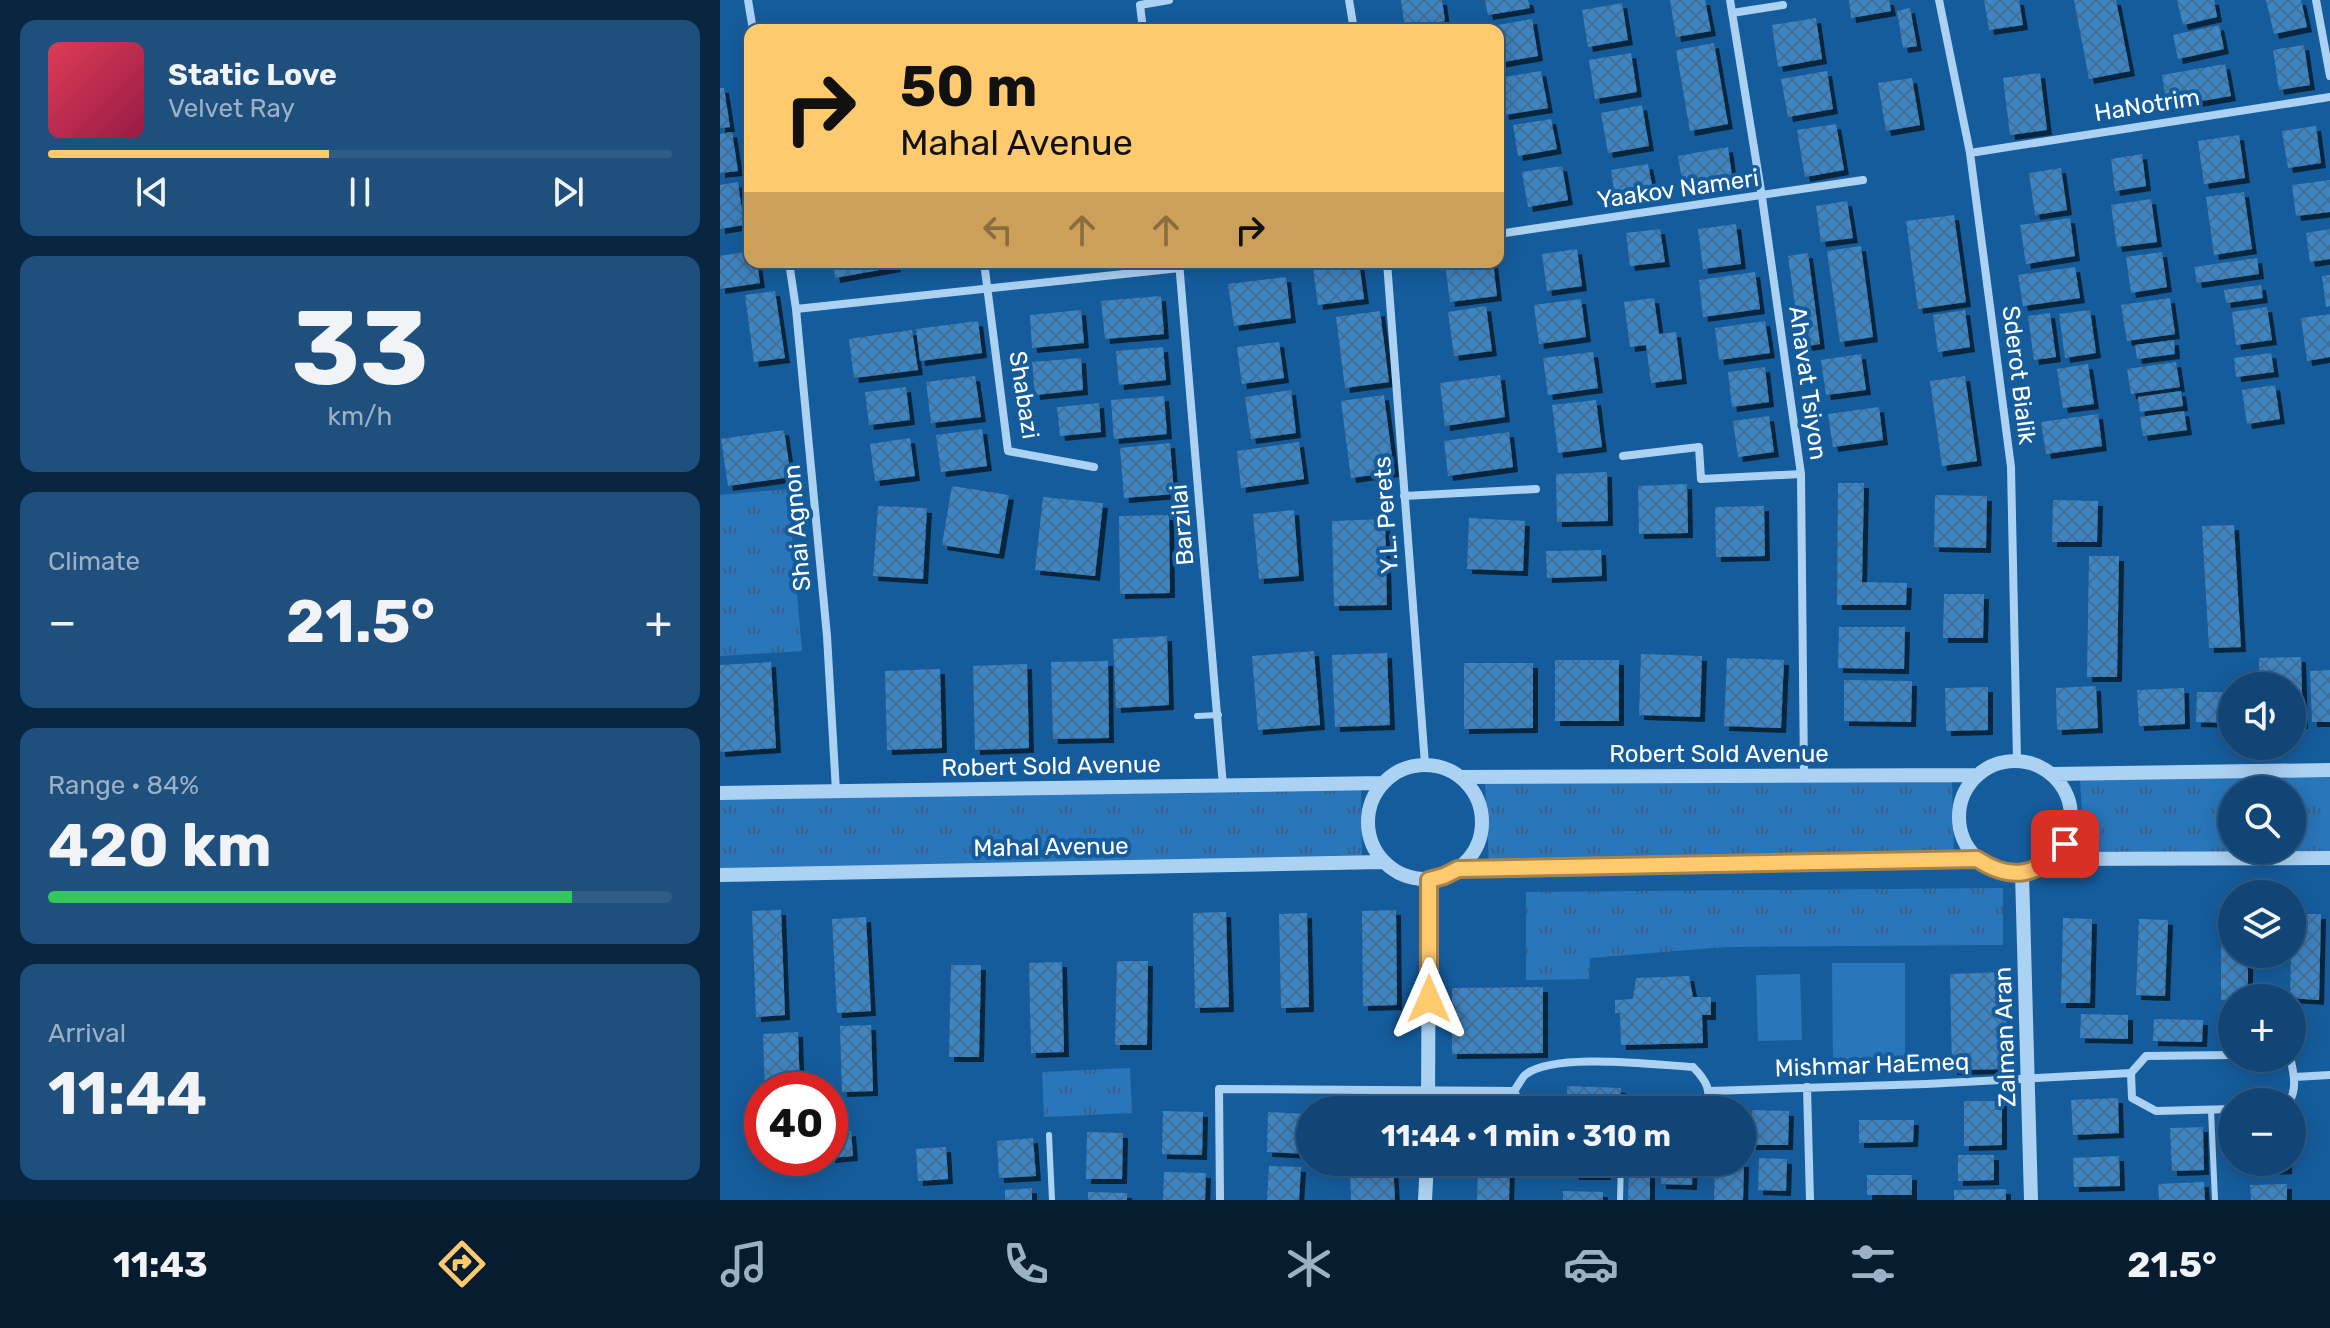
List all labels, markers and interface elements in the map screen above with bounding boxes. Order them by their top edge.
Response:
text: 50 m [900,54,1037,120]
icon: right [768,56,872,160]
text: Static Love [168,57,337,93]
street label: HaNotrim [2092,83,2202,127]
text: Velvet Ray [168,93,295,124]
text: Mahal Avenue [900,121,1133,164]
street label: Yaakov Nameri [1595,164,1761,214]
icon: previous [130,170,174,214]
icon: pause [338,170,382,214]
icon: next [546,170,590,214]
icon: left [976,208,1020,252]
icon: ahead [1060,208,1104,252]
icon: ahead [1144,208,1188,252]
icon: right [1228,208,1272,252]
text: 33 [291,287,429,410]
street label: Ahavat Tsiyon [1783,304,1833,462]
street label: Sderot Bialik [1997,304,2041,447]
street label: Shabazi [1003,349,1045,441]
text: km/h [328,401,392,432]
street label: Y.L. Perets [1368,455,1404,575]
street label: Shai Agnon [778,464,816,592]
street label: Barzilai [1165,483,1199,567]
text: Climate [48,546,140,577]
text: 21.5° [286,586,435,657]
text: − [48,596,77,648]
text: + [645,596,672,648]
map controls [2218,672,2306,1176]
button: sound [2218,672,2306,760]
street label: Robert Sold Avenue [1609,740,1829,768]
street label: Robert Sold Avenue [941,750,1161,782]
text: Range · 84% [48,770,199,801]
button: search [2218,776,2306,864]
text: 420 km [48,810,272,881]
pin [2031,810,2099,878]
icon: arrive [2043,822,2087,866]
street label: Mahal Avenue [973,832,1129,862]
button: layers [2218,880,2306,968]
position arrow [1387,957,1471,1041]
street label: Zalman Aran [1989,966,2021,1108]
button: + [2218,984,2306,1072]
text: Arrival [48,1018,126,1049]
street label: Mishmar HaEmeq [1774,1048,1970,1082]
text: 11:44 [48,1058,207,1129]
speed limit sign: 40 [744,1072,848,1176]
button: − [2218,1088,2306,1176]
text: 11:44 · 1 min · 310 m [1381,1118,1671,1154]
icon: directions [434,1236,490,1292]
icon: music [716,1236,772,1292]
icon: phone [998,1236,1054,1292]
icon: climate [1281,1236,1337,1292]
icon: car [1563,1236,1619,1292]
icon: filters [1845,1236,1901,1292]
text: 11:43 [113,1243,208,1286]
text: 21.5° [2127,1243,2217,1286]

